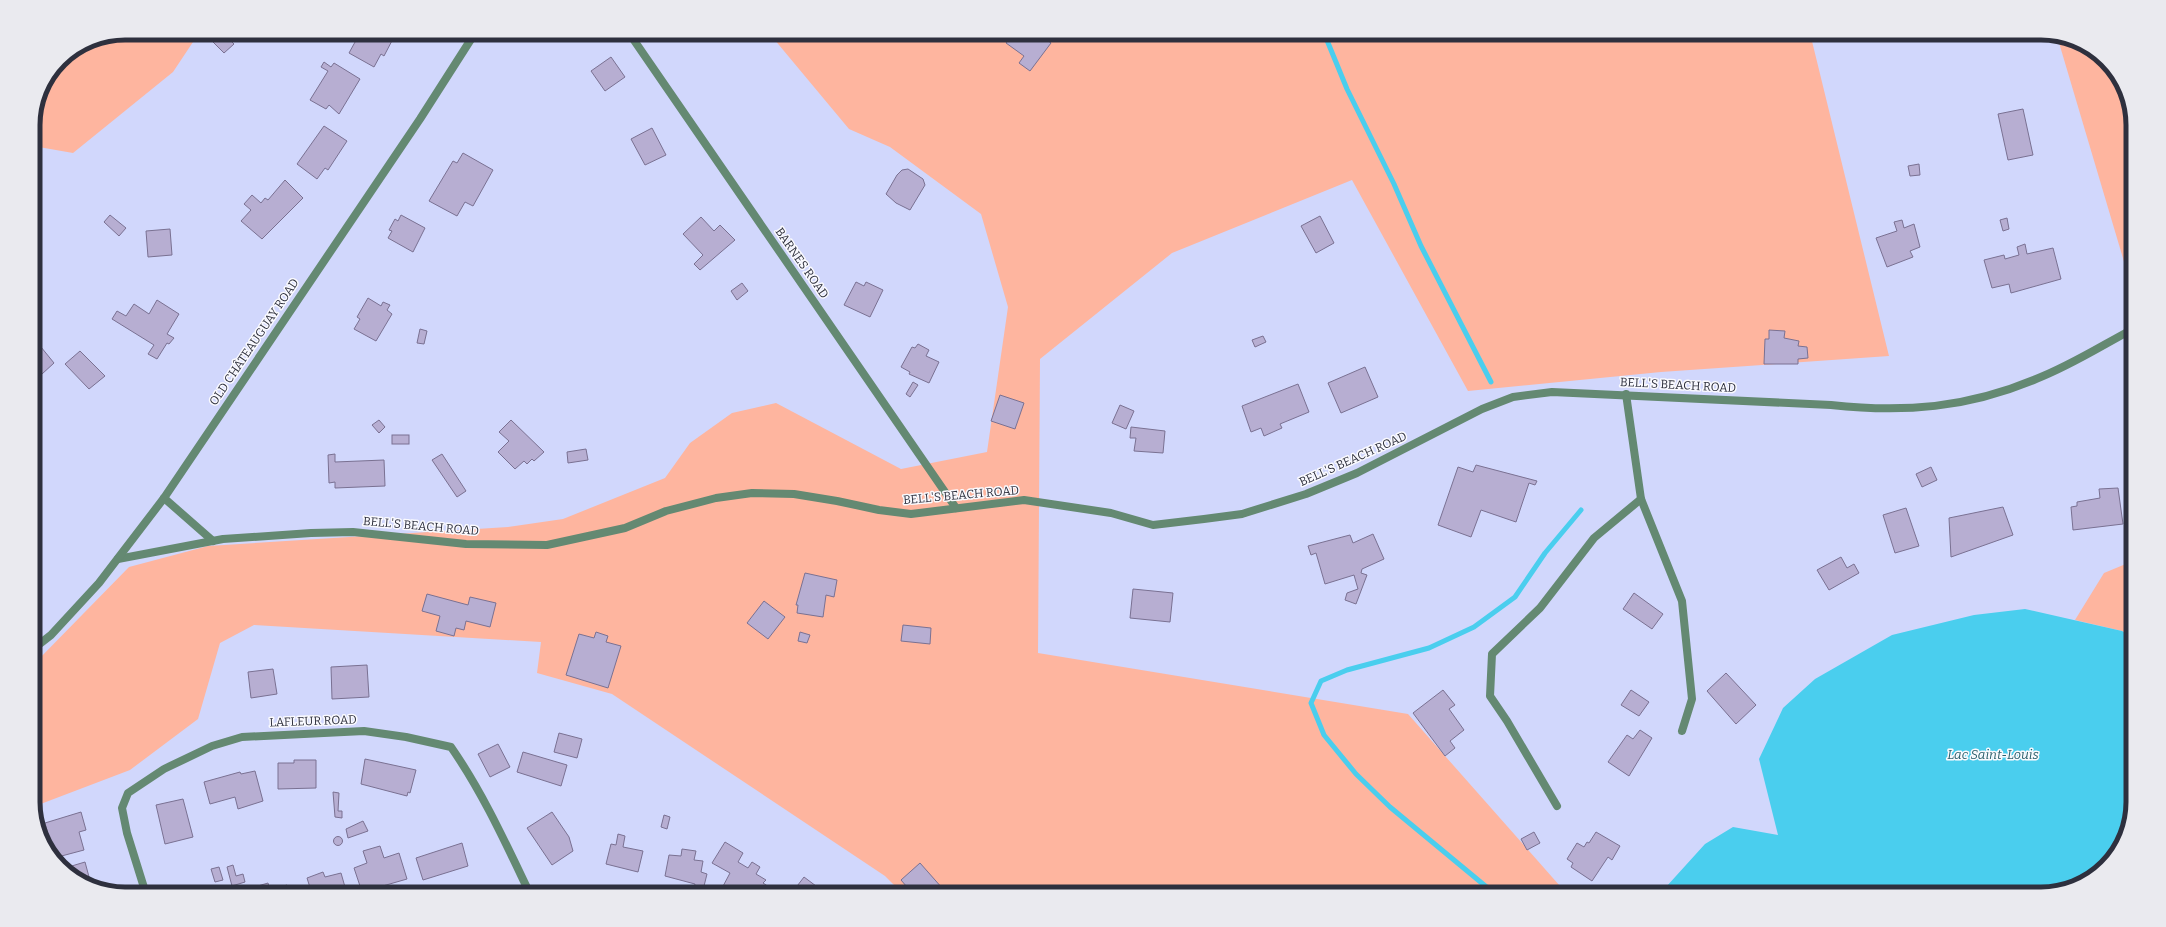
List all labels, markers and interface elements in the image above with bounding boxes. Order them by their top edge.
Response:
street label: BARNES ROAD [772,225,832,301]
street label: OLD CHÂTEAUGUAY ROAD [205,275,302,408]
street label: BELL'S BEACH ROAD [1620,375,1736,395]
street label: BELL'S BEACH ROAD [1297,429,1409,489]
street label: BELL'S BEACH ROAD [903,483,1019,507]
street label: BELL'S BEACH ROAD [363,514,479,538]
street label: LAFLEUR ROAD [269,712,357,730]
water label: Lac Saint-Louis [1947,747,2039,762]

